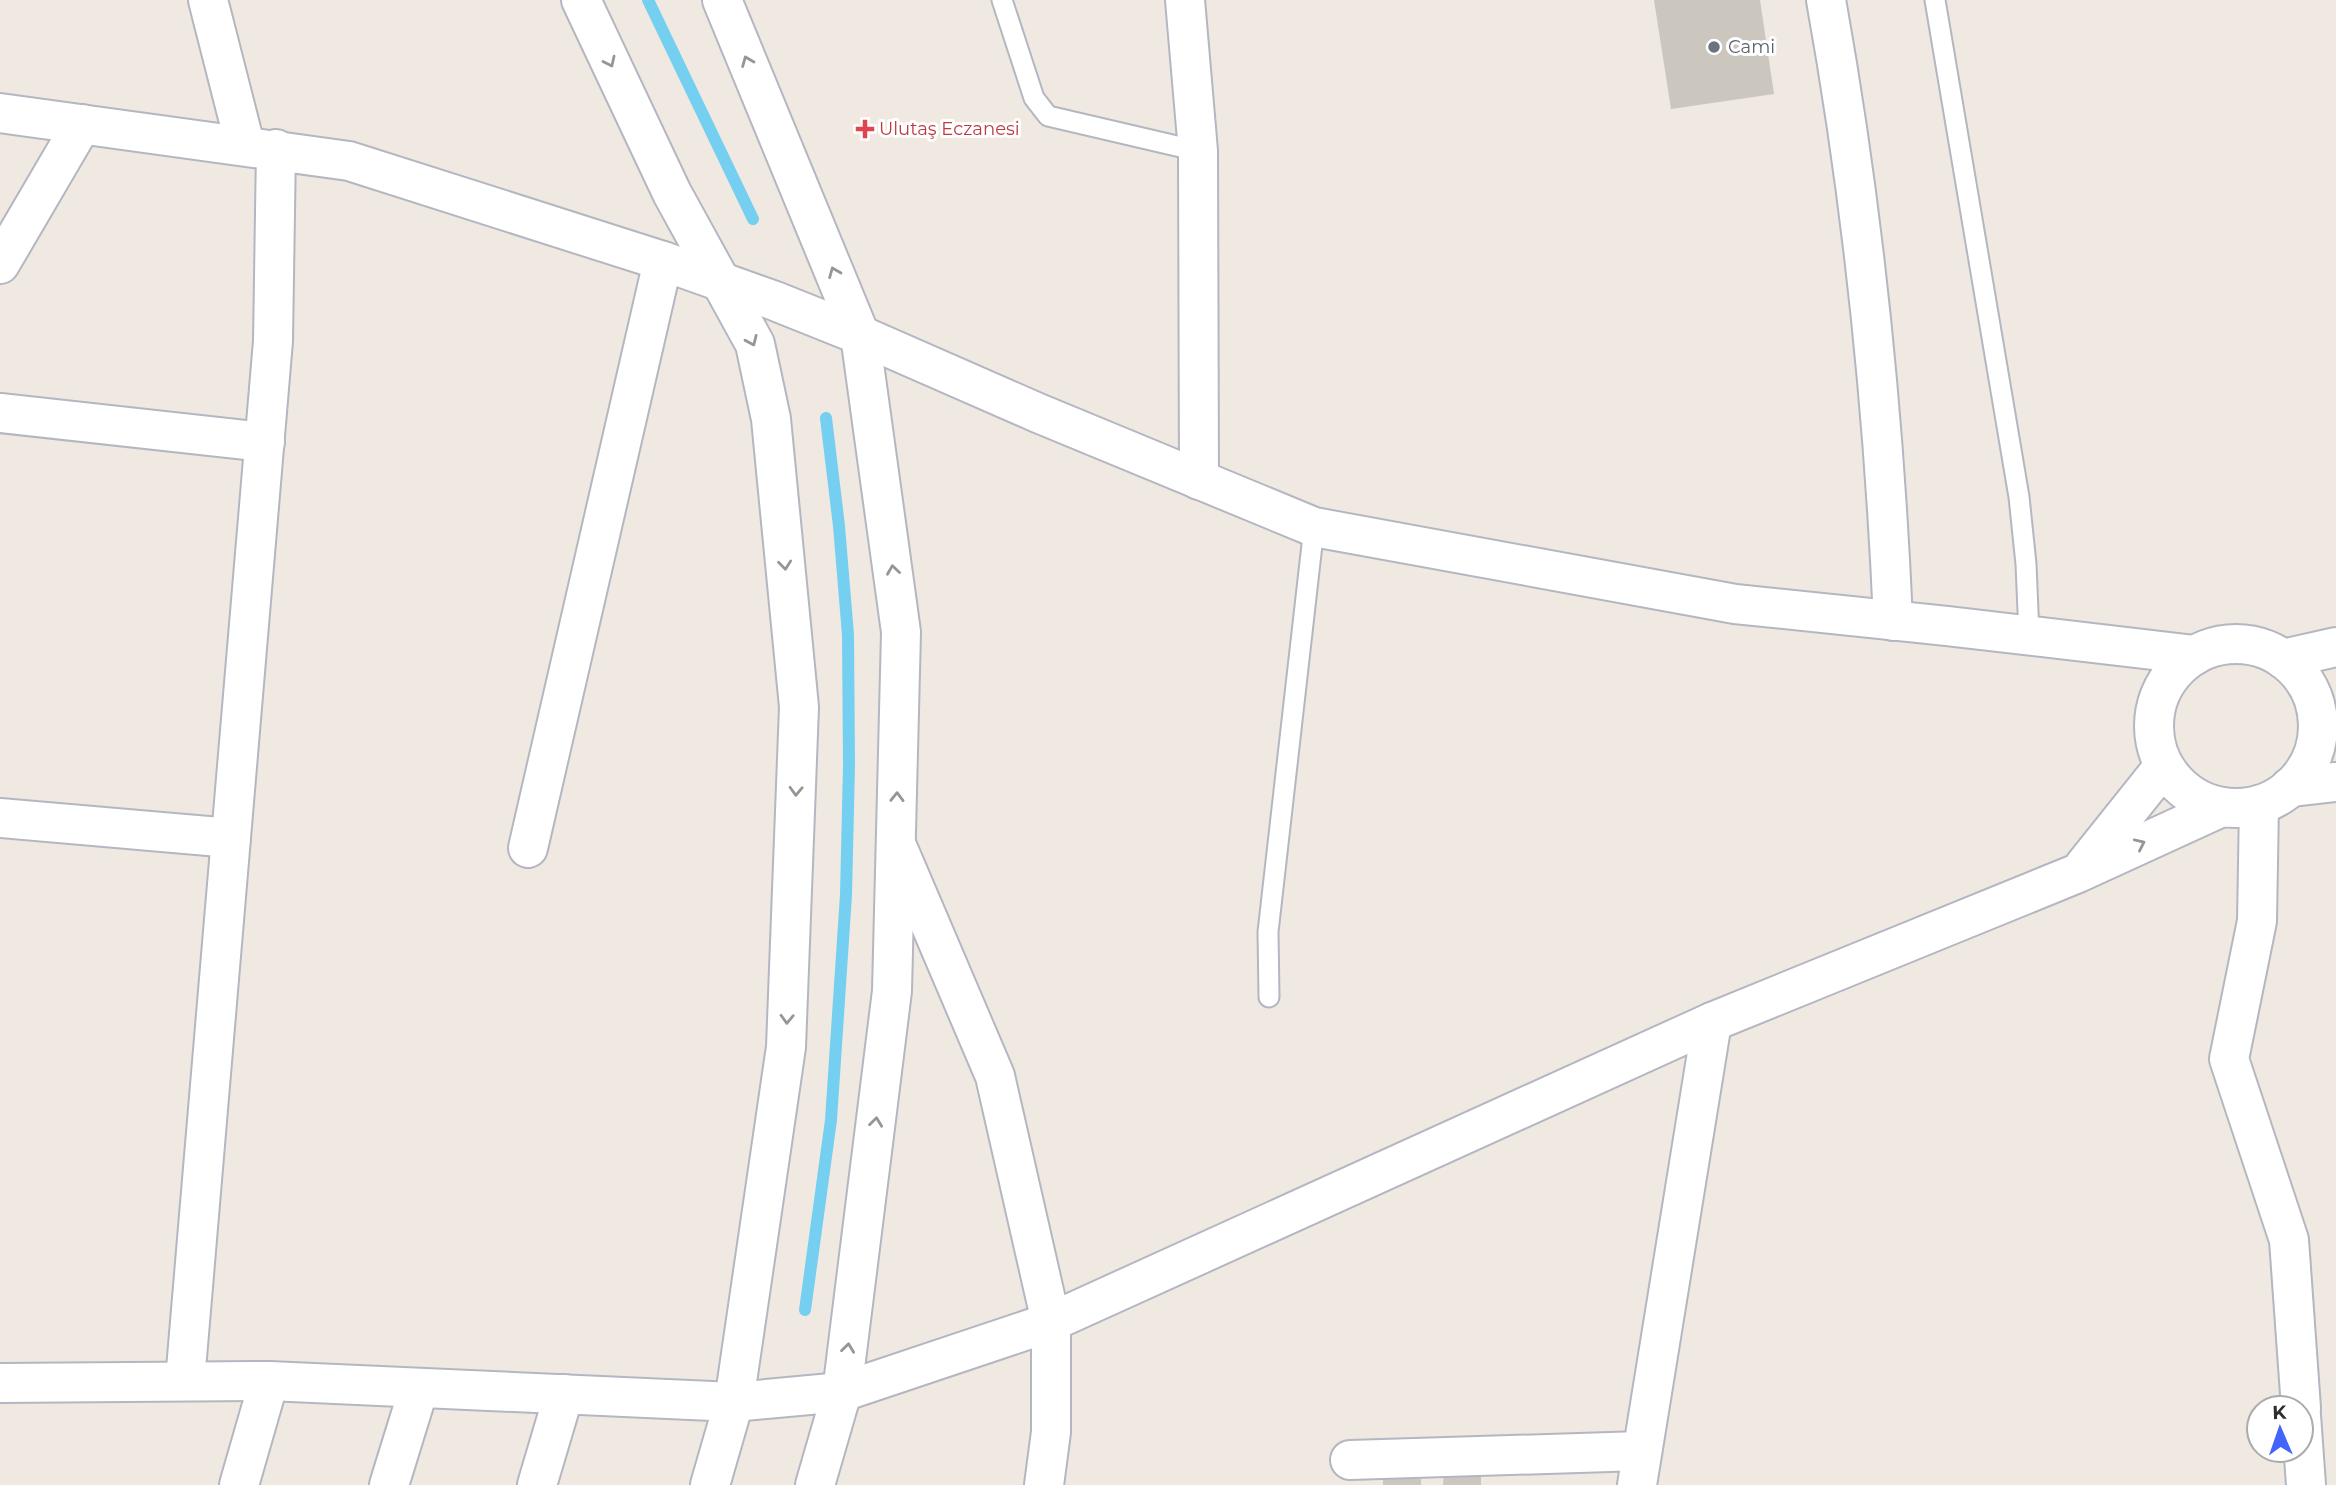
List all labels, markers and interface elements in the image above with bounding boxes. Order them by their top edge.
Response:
place label: Cami [1728,36,1775,58]
marker: Cami [1706,39,1722,55]
one-way arrow [602,55,616,67]
one-way arrow [742,56,756,68]
place label: Ulutaş Eczanesi [879,118,1020,140]
marker: Ulutaş Eczanesi [857,121,873,137]
one-way arrow [828,266,842,279]
one-way arrow [744,333,758,346]
one-way arrow [778,559,793,570]
one-way arrow [885,565,900,576]
one-way arrow [788,786,803,797]
one-way arrow [889,792,905,802]
one-way arrow [2133,838,2145,852]
one-way arrow [779,1013,794,1024]
one-way arrow [868,1116,883,1128]
one-way arrow [840,1342,855,1353]
north arrow [2245,1394,2315,1464]
text: K [2272,1401,2288,1424]

